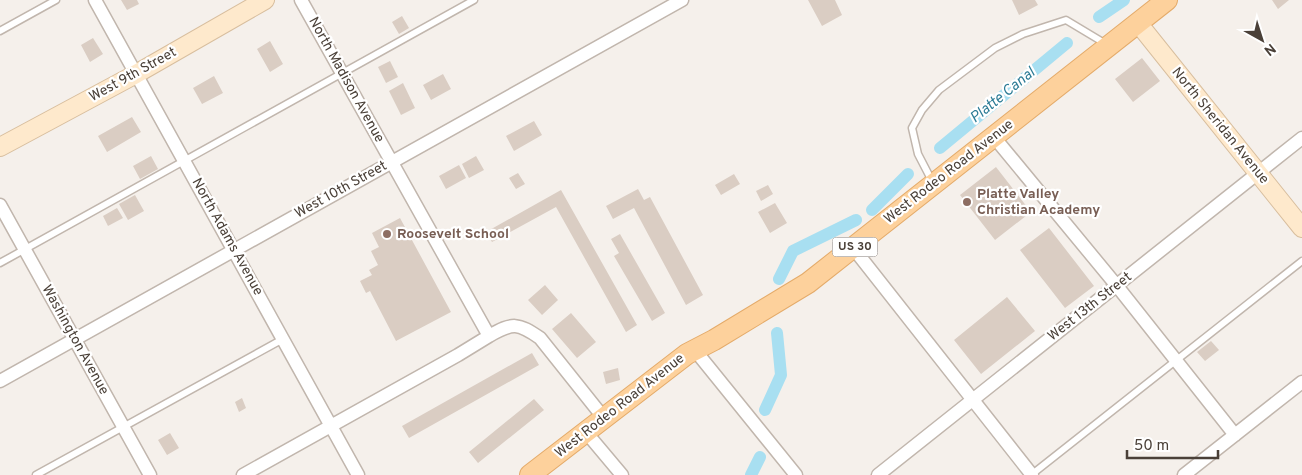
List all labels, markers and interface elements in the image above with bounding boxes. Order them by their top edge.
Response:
street label: North Madison Avenue [304,14,388,146]
north arrow [1237,15,1287,65]
text: N [1260,39,1278,59]
street label: West 9th Street [86,44,180,106]
water label: Platte Canal [967,63,1040,128]
street label: North Sheridan Avenue [1168,64,1272,188]
street label: West Rodeo Road Avenue [881,116,1017,228]
street label: West 10th Street [292,158,390,222]
street label: North Adams Avenue [188,175,266,299]
place label: Platte Valley Christian Academy [977,186,1100,219]
marker: Platte Valley Christian Academy [961,196,973,208]
place label: Roosevelt School [397,226,509,243]
marker: Roosevelt School [381,228,393,240]
road number: US 30 [832,238,878,256]
street label: West 13th Street [1045,269,1135,345]
street label: Washington Avenue [38,282,112,398]
street label: West Rodeo Road Avenue [552,350,688,462]
scale bar [1127,428,1218,460]
text: 50 m [1134,437,1169,456]

